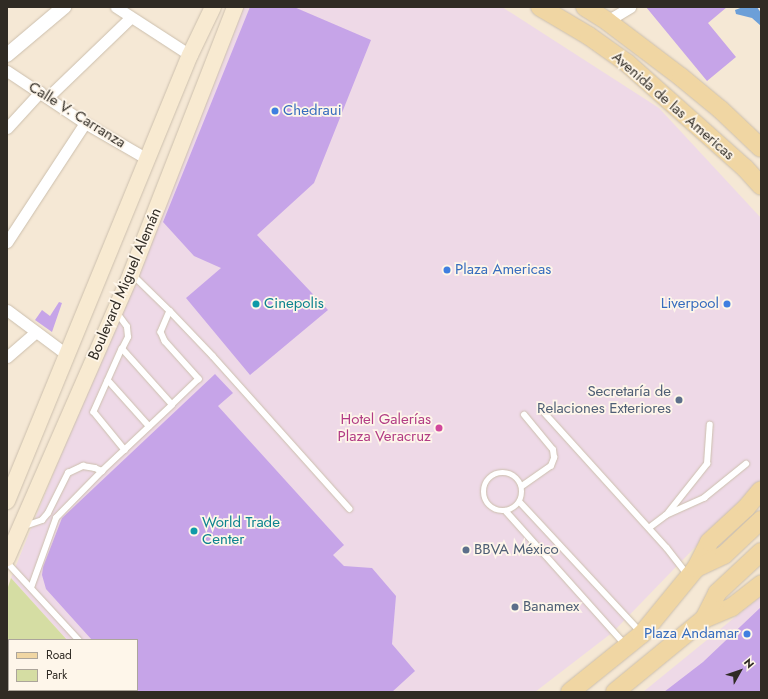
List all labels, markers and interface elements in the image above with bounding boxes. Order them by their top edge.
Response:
street label: Avenida de las Americas [608,48,738,164]
street label: Calle V. Carranza [25,78,129,152]
place label: Chedraui [283,102,342,120]
marker: Chedraui [270,106,280,116]
street label: Boulevard Miguel Alemán [85,205,165,363]
place label: Plaza Americas [455,261,551,279]
marker: Plaza Americas [442,265,452,275]
place label: Cinepolis [264,295,324,313]
place label: Liverpool [661,295,719,313]
marker: Cinepolis [251,299,261,309]
marker: Liverpool [722,299,732,309]
place label: Secretaría de Relaciones Exteriores [537,382,671,417]
marker: Secretaría de Relaciones Exteriores [674,395,684,405]
place label: Hotel Galerías Plaza Veracruz [338,410,431,445]
marker: Hotel Galerías Plaza Veracruz [434,423,444,433]
place label: World Trade Center [202,513,280,548]
marker: World Trade Center [189,526,199,536]
place label: BBVA México [474,541,559,559]
marker: BBVA México [461,545,471,555]
place label: Banamex [523,598,579,616]
marker: Banamex [510,602,520,612]
place label: Plaza Andamar [644,625,739,643]
marker: Plaza Andamar [742,629,752,639]
legend [8,639,138,691]
text: Road [46,646,72,664]
north arrow [720,651,760,691]
text: N [740,655,758,672]
text: Park [46,666,67,684]

